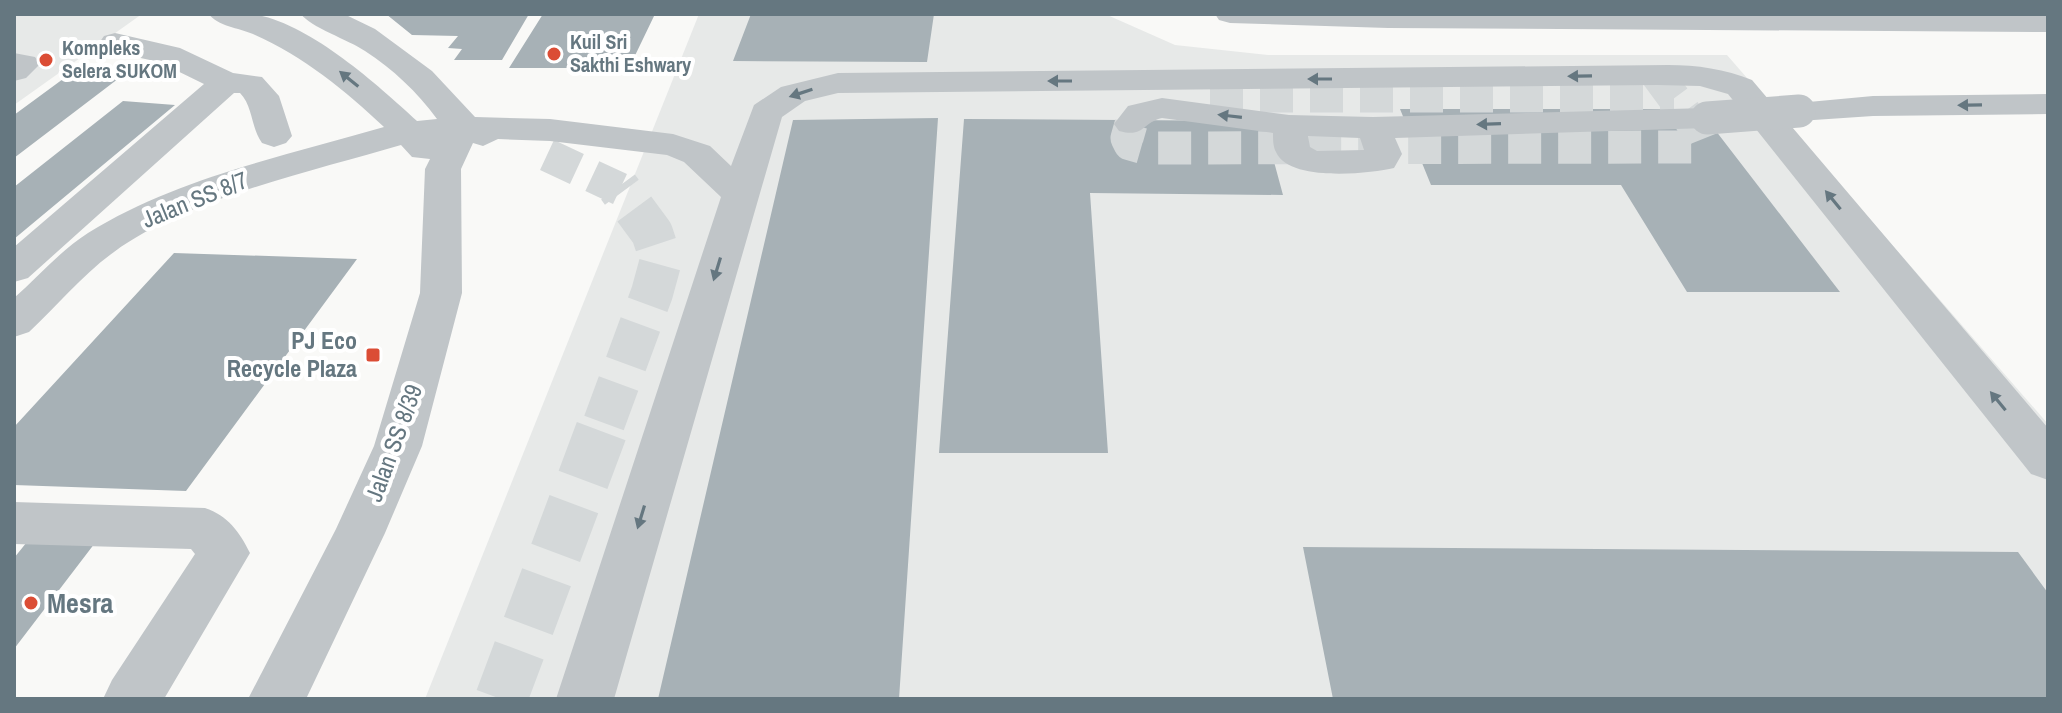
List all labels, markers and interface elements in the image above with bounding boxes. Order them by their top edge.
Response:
place label: Kuil Sri Sakthi Eshwary [570,28,692,78]
place label: Kompleks Selera SUKOM [62,34,177,84]
marker: Kuil Sri Sakthi Eshwary [545,45,563,63]
marker: Kompleks Selera SUKOM [37,51,55,69]
one-way arrow [1567,70,1592,82]
one-way arrow [339,71,359,88]
one-way arrow [1307,73,1332,85]
one-way arrow [1047,75,1072,87]
one-way arrow [789,87,813,100]
one-way arrow [1957,99,1982,111]
one-way arrow [1217,109,1242,122]
one-way arrow [1476,118,1501,131]
street label: Jalan SS 8/7 [137,163,252,235]
one-way arrow [1825,190,1842,210]
one-way arrow [711,257,723,281]
place label: PJ Eco Recycle Plaza [227,324,357,384]
marker: PJ Eco Recycle Plaza [364,346,382,364]
street label: Jalan SS 8/39 [357,380,429,506]
one-way arrow [1991,391,2007,411]
one-way arrow [634,506,647,530]
place label: Mesra [47,584,114,622]
marker: Mesra [22,594,40,612]

